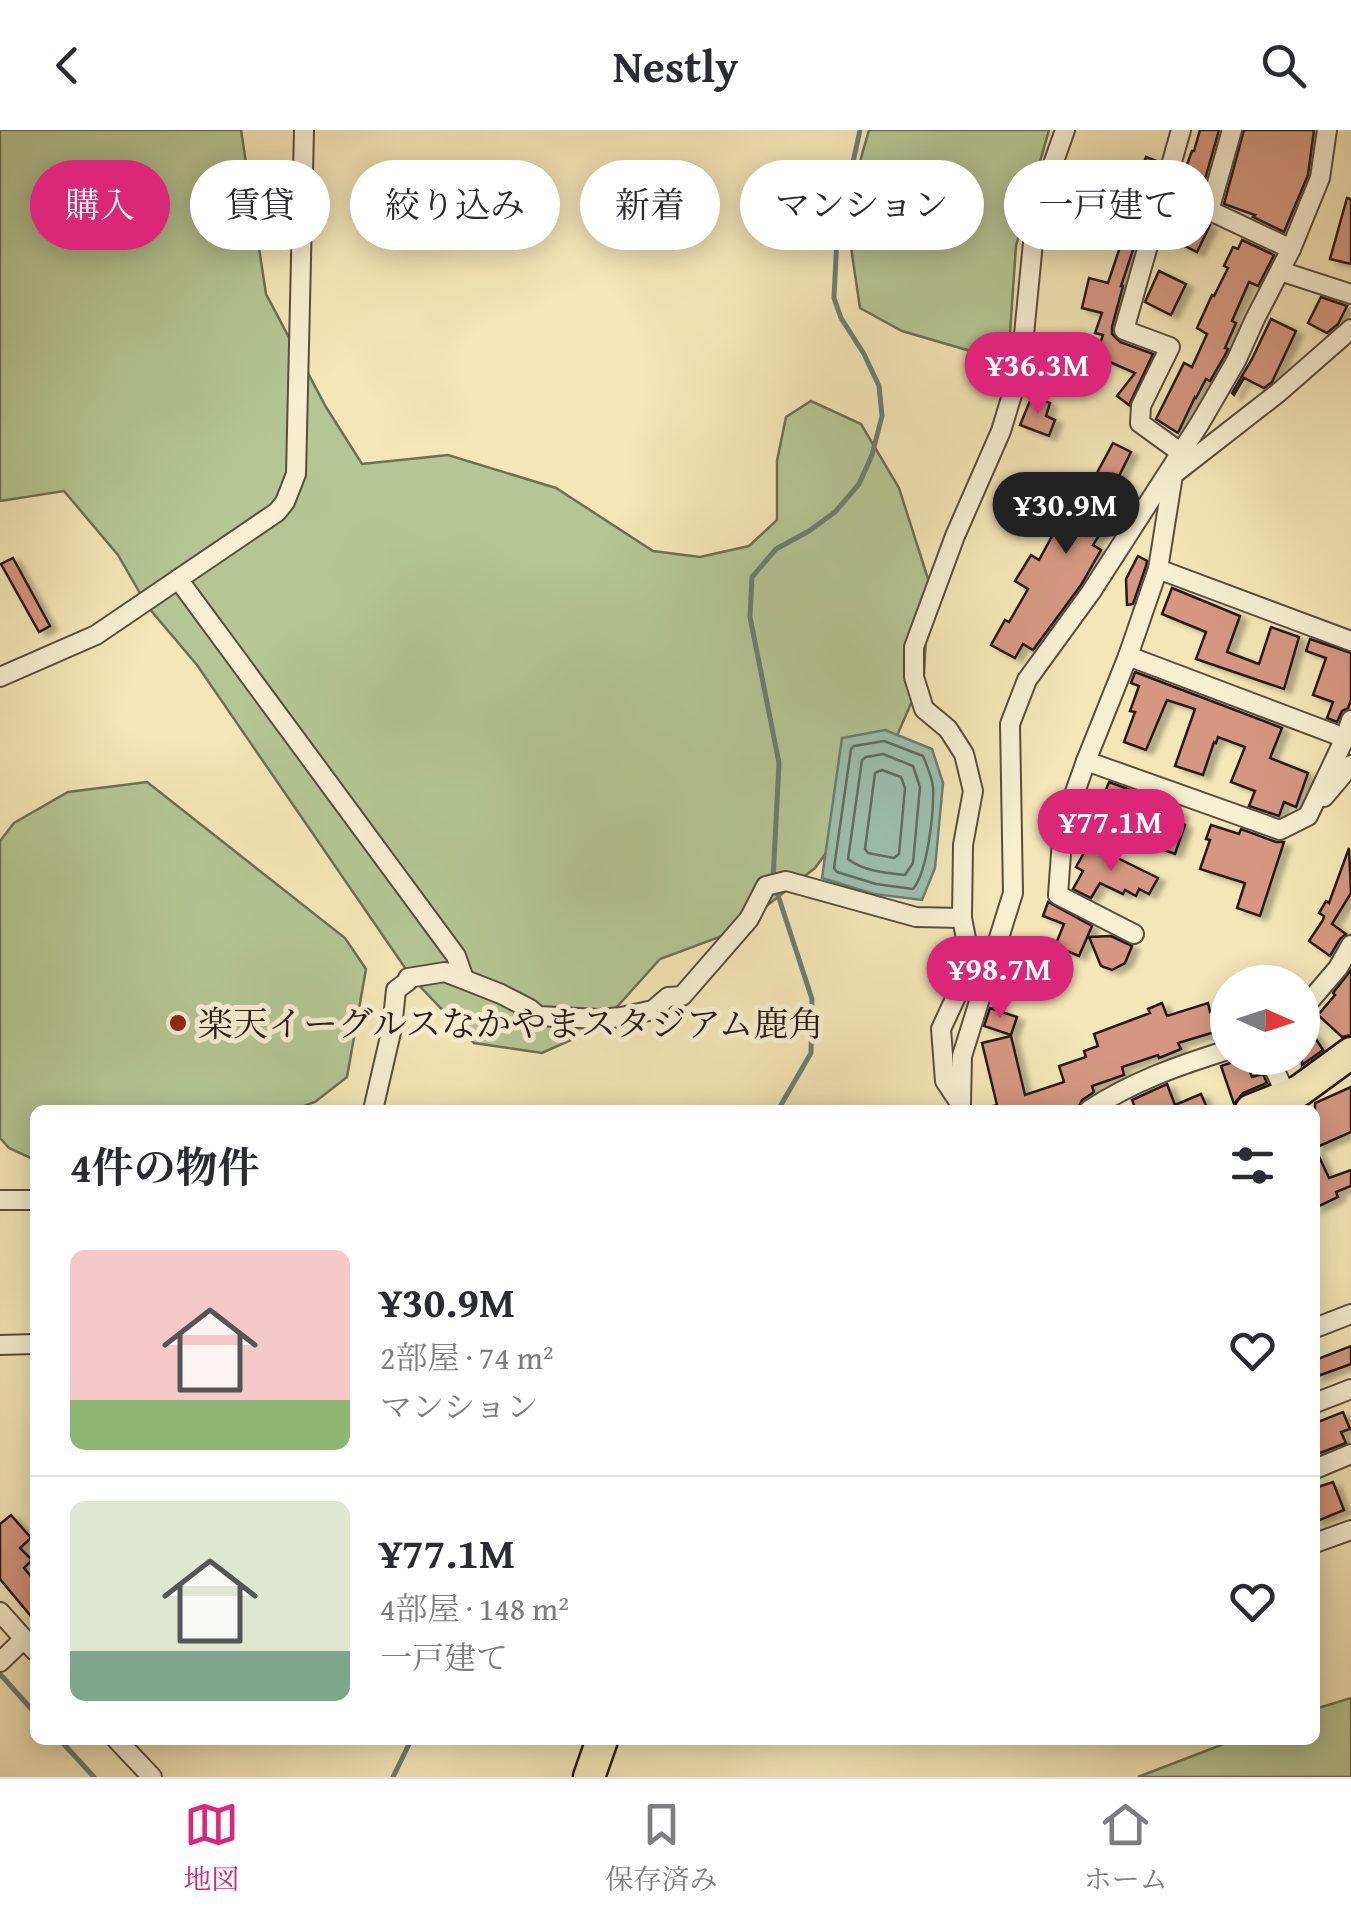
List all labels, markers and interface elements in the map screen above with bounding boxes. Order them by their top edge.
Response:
text: Nestly [613,33,738,98]
icon: back [40,38,95,93]
icon: search [1256,38,1311,93]
chip: 購入 [30,160,170,250]
chip: 賃貸 [190,160,330,250]
chip: 絞り込み [350,160,560,250]
chip: 新着 [580,160,720,250]
chip: マンション [740,160,984,250]
chip: 一戸建て [1004,160,1214,250]
pin: ¥36.3M [957,332,1119,417]
text: ¥36.3M [987,341,1089,388]
pin: ¥30.9M [985,472,1147,557]
text: ¥30.9M [1015,481,1117,528]
pin: ¥77.1M [1030,789,1192,874]
text: ¥77.1M [1060,798,1162,845]
pin: ¥98.7M [919,936,1081,1021]
text: ¥98.7M [949,945,1051,992]
north arrow [1210,965,1320,1075]
map controls [1210,965,1320,1075]
place label: 楽天イーグルスなかやまスタジアム鹿角 [198,998,823,1049]
marker: 楽天イーグルスなかやまスタジアム鹿角 [167,1012,189,1034]
text: 4件の物件 [70,1136,260,1197]
icon: filters [1225,1138,1280,1193]
text: ¥30.9M [380,1271,515,1332]
icon: home [150,1290,270,1410]
icon: heart [1225,1323,1280,1378]
text: 2部屋 · 74 m² [380,1334,554,1381]
text: マンション [380,1383,539,1430]
text: ¥77.1M [380,1522,515,1583]
icon: home [150,1541,270,1661]
icon: heart [1225,1574,1280,1629]
text: 4部屋 · 148 m² [380,1585,569,1632]
text: 一戸建て [380,1634,508,1681]
tab: 地図 [183,1797,239,1899]
tab: 保存済み [605,1797,718,1899]
tab: ホーム [1084,1797,1168,1899]

